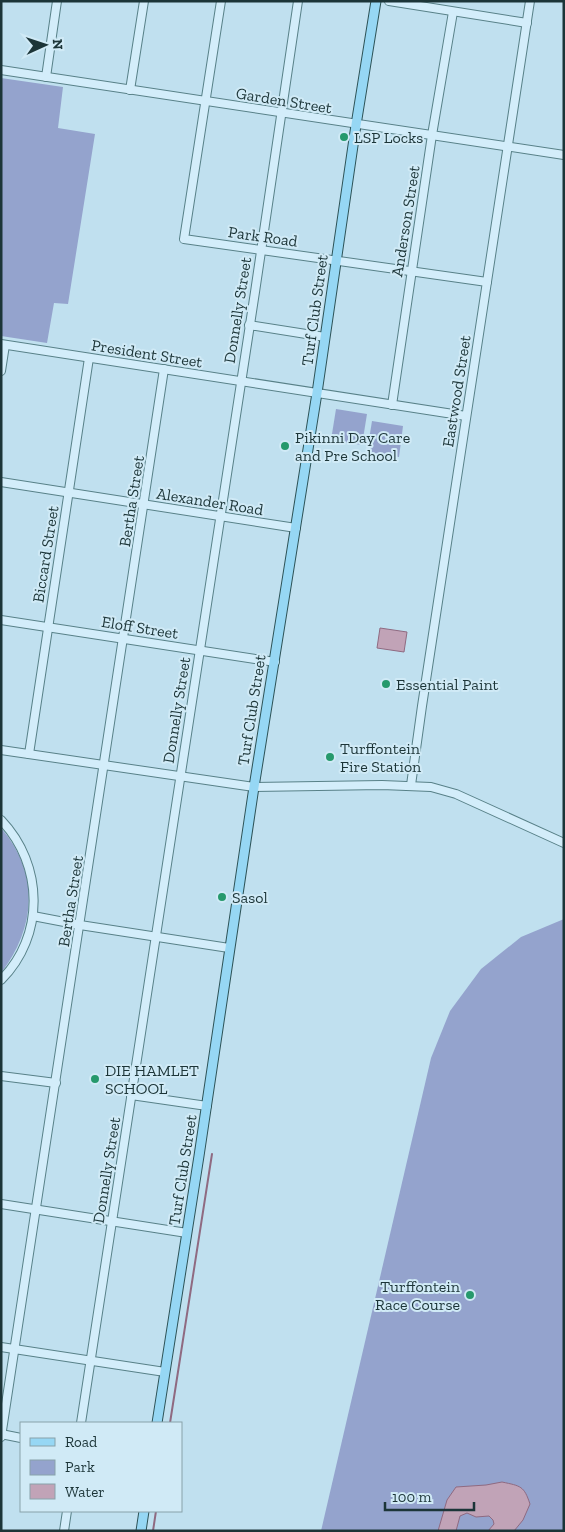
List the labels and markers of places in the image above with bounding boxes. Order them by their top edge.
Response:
place label: LSP Locks [354,128,423,147]
marker: LSP Locks [338,131,350,143]
place label: Pikinni Day Care and Pre School [295,428,410,465]
marker: Pikinni Day Care and Pre School [279,440,291,452]
place label: Essential Paint [396,675,499,694]
marker: Essential Paint [380,678,392,690]
place label: Turffontein Fire Station [340,739,422,776]
marker: Turffontein Fire Station [324,751,336,763]
place label: Sasol [232,888,268,907]
marker: Sasol [216,891,228,903]
place label: DIE HAMLET SCHOOL [105,1061,199,1098]
marker: DIE HAMLET SCHOOL [89,1073,101,1085]
place label: Turffontein Race Course [375,1277,461,1314]
marker: Turffontein Race Course [464,1289,476,1301]

